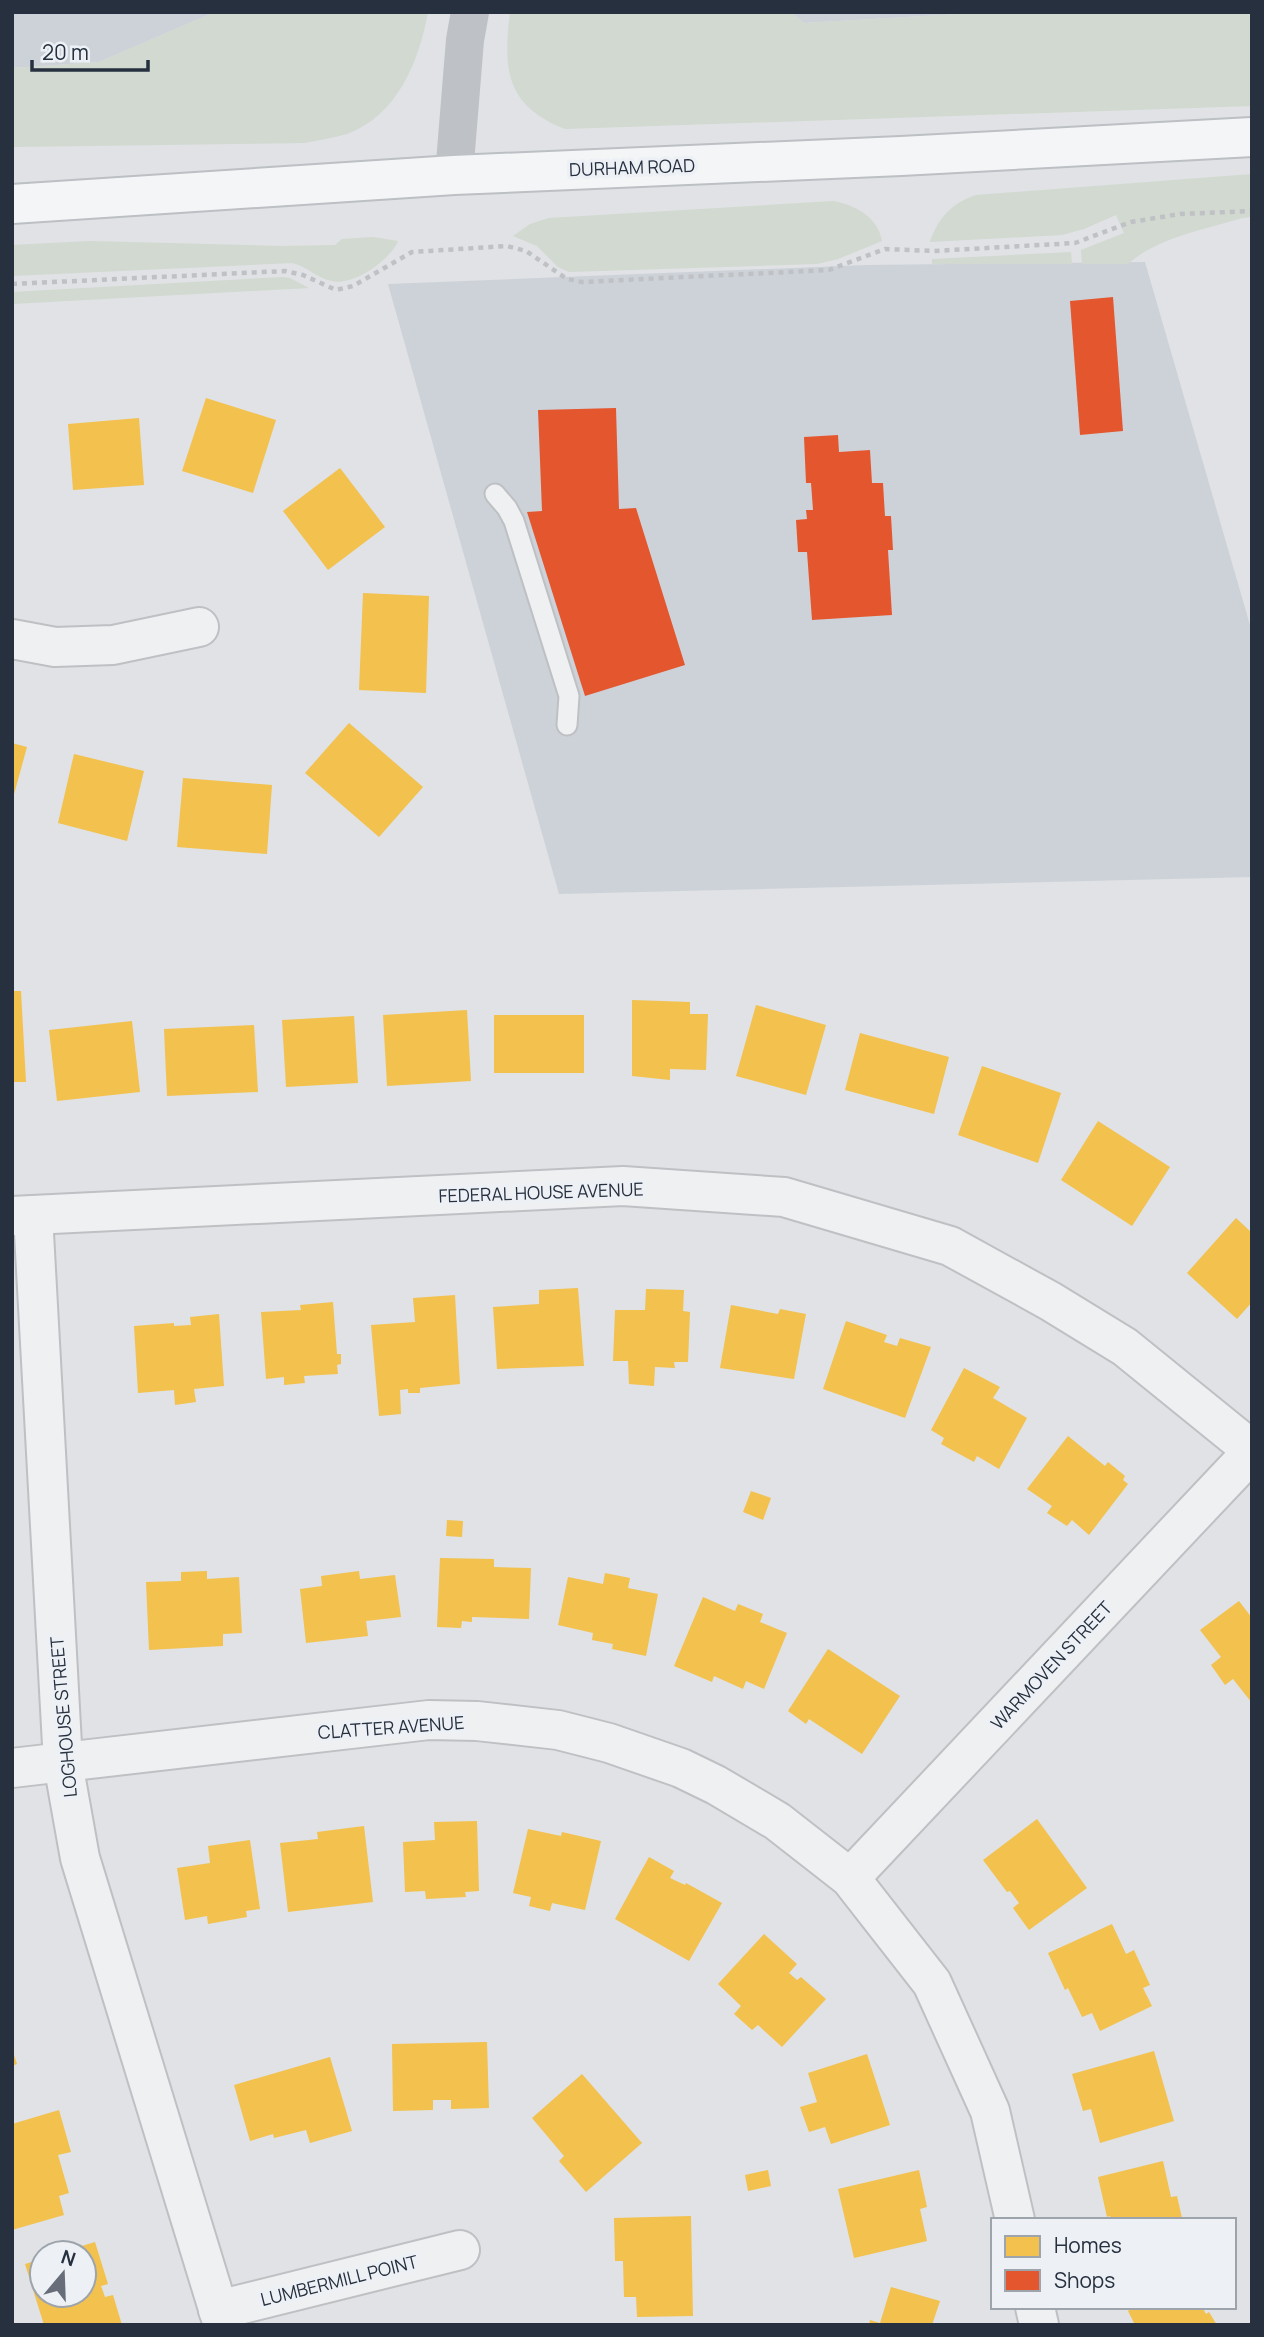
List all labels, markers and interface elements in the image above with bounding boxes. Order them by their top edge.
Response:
scale bar [32,28,147,72]
text: 20 m [42,38,89,66]
street label: DURHAM ROAD [569,153,695,181]
street label: FEDERAL HOUSE AVENUE [438,1176,644,1208]
street label: WARMOVEN STREET [985,1595,1117,1734]
street label: LOGHOUSE STREET [44,1635,82,1798]
street label: CLATTER AVENUE [317,1710,465,1744]
legend [991,2218,1236,2309]
text: Homes [1054,2231,1122,2259]
north arrow [28,2239,98,2309]
text: N [58,2243,79,2272]
street label: LUMBERMILL POINT [258,2249,420,2311]
text: Shops [1054,2266,1115,2294]

